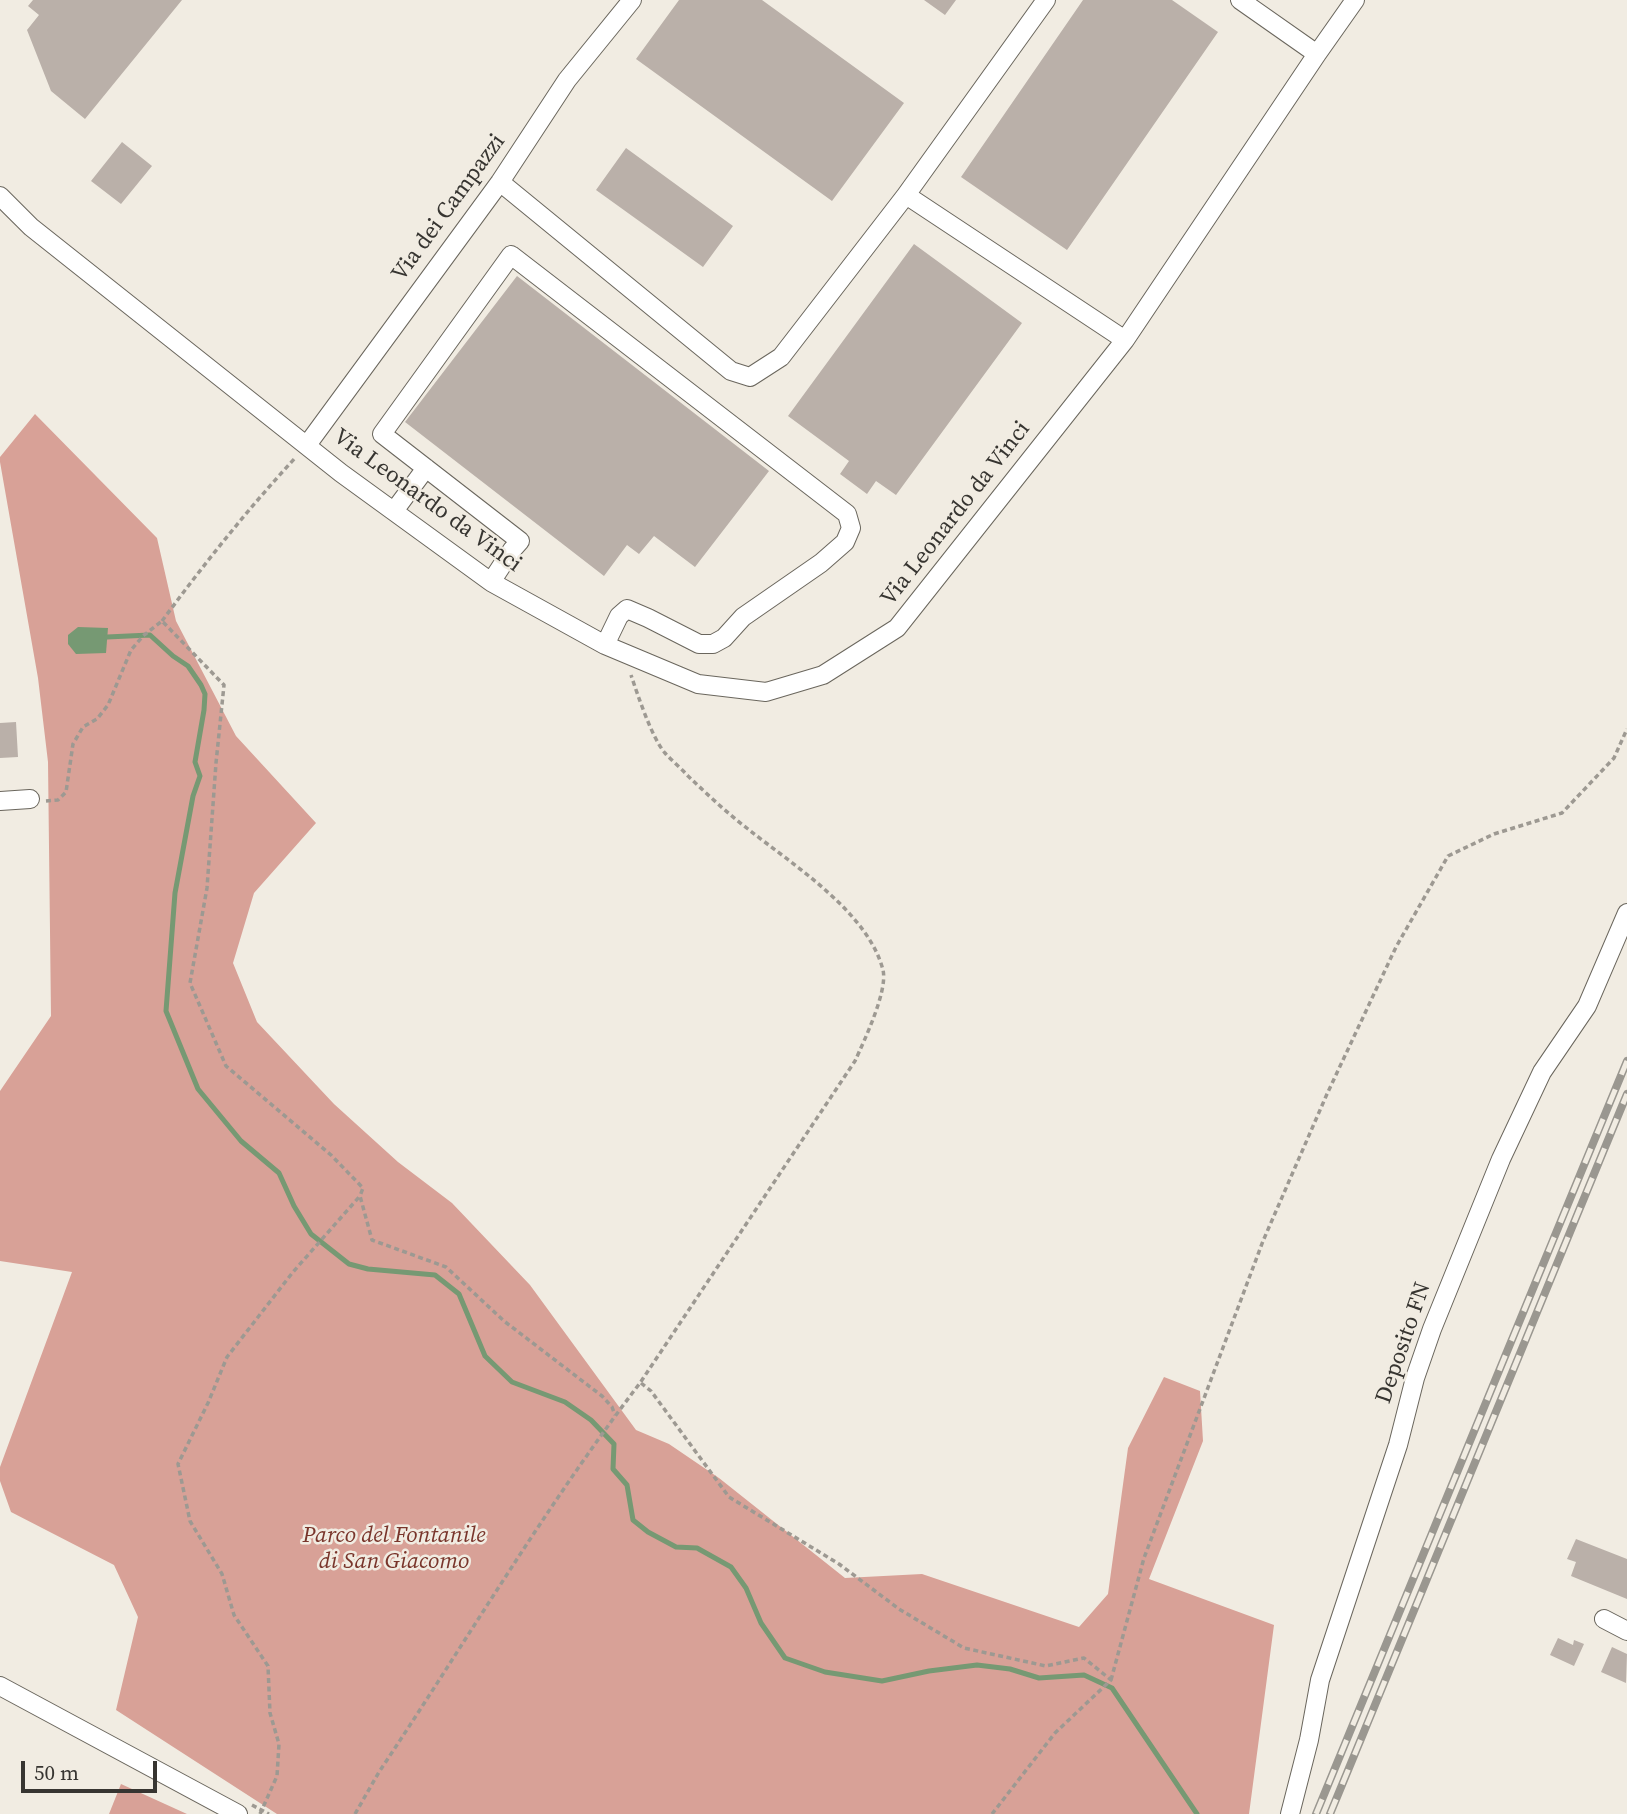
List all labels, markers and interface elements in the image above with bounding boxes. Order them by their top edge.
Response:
street label: Via dei Campazzi [386,129,512,287]
street label: Via Leonardo da Vinci [875,416,1037,612]
street label: Via Leonardo da Vinci [327,423,527,579]
street label: Deposito FN [1370,1279,1438,1407]
park label: Parco del Fontanile di San Giacomo [302,1522,486,1576]
scale bar [24,1748,161,1792]
text: 50 m [34,1758,79,1787]

